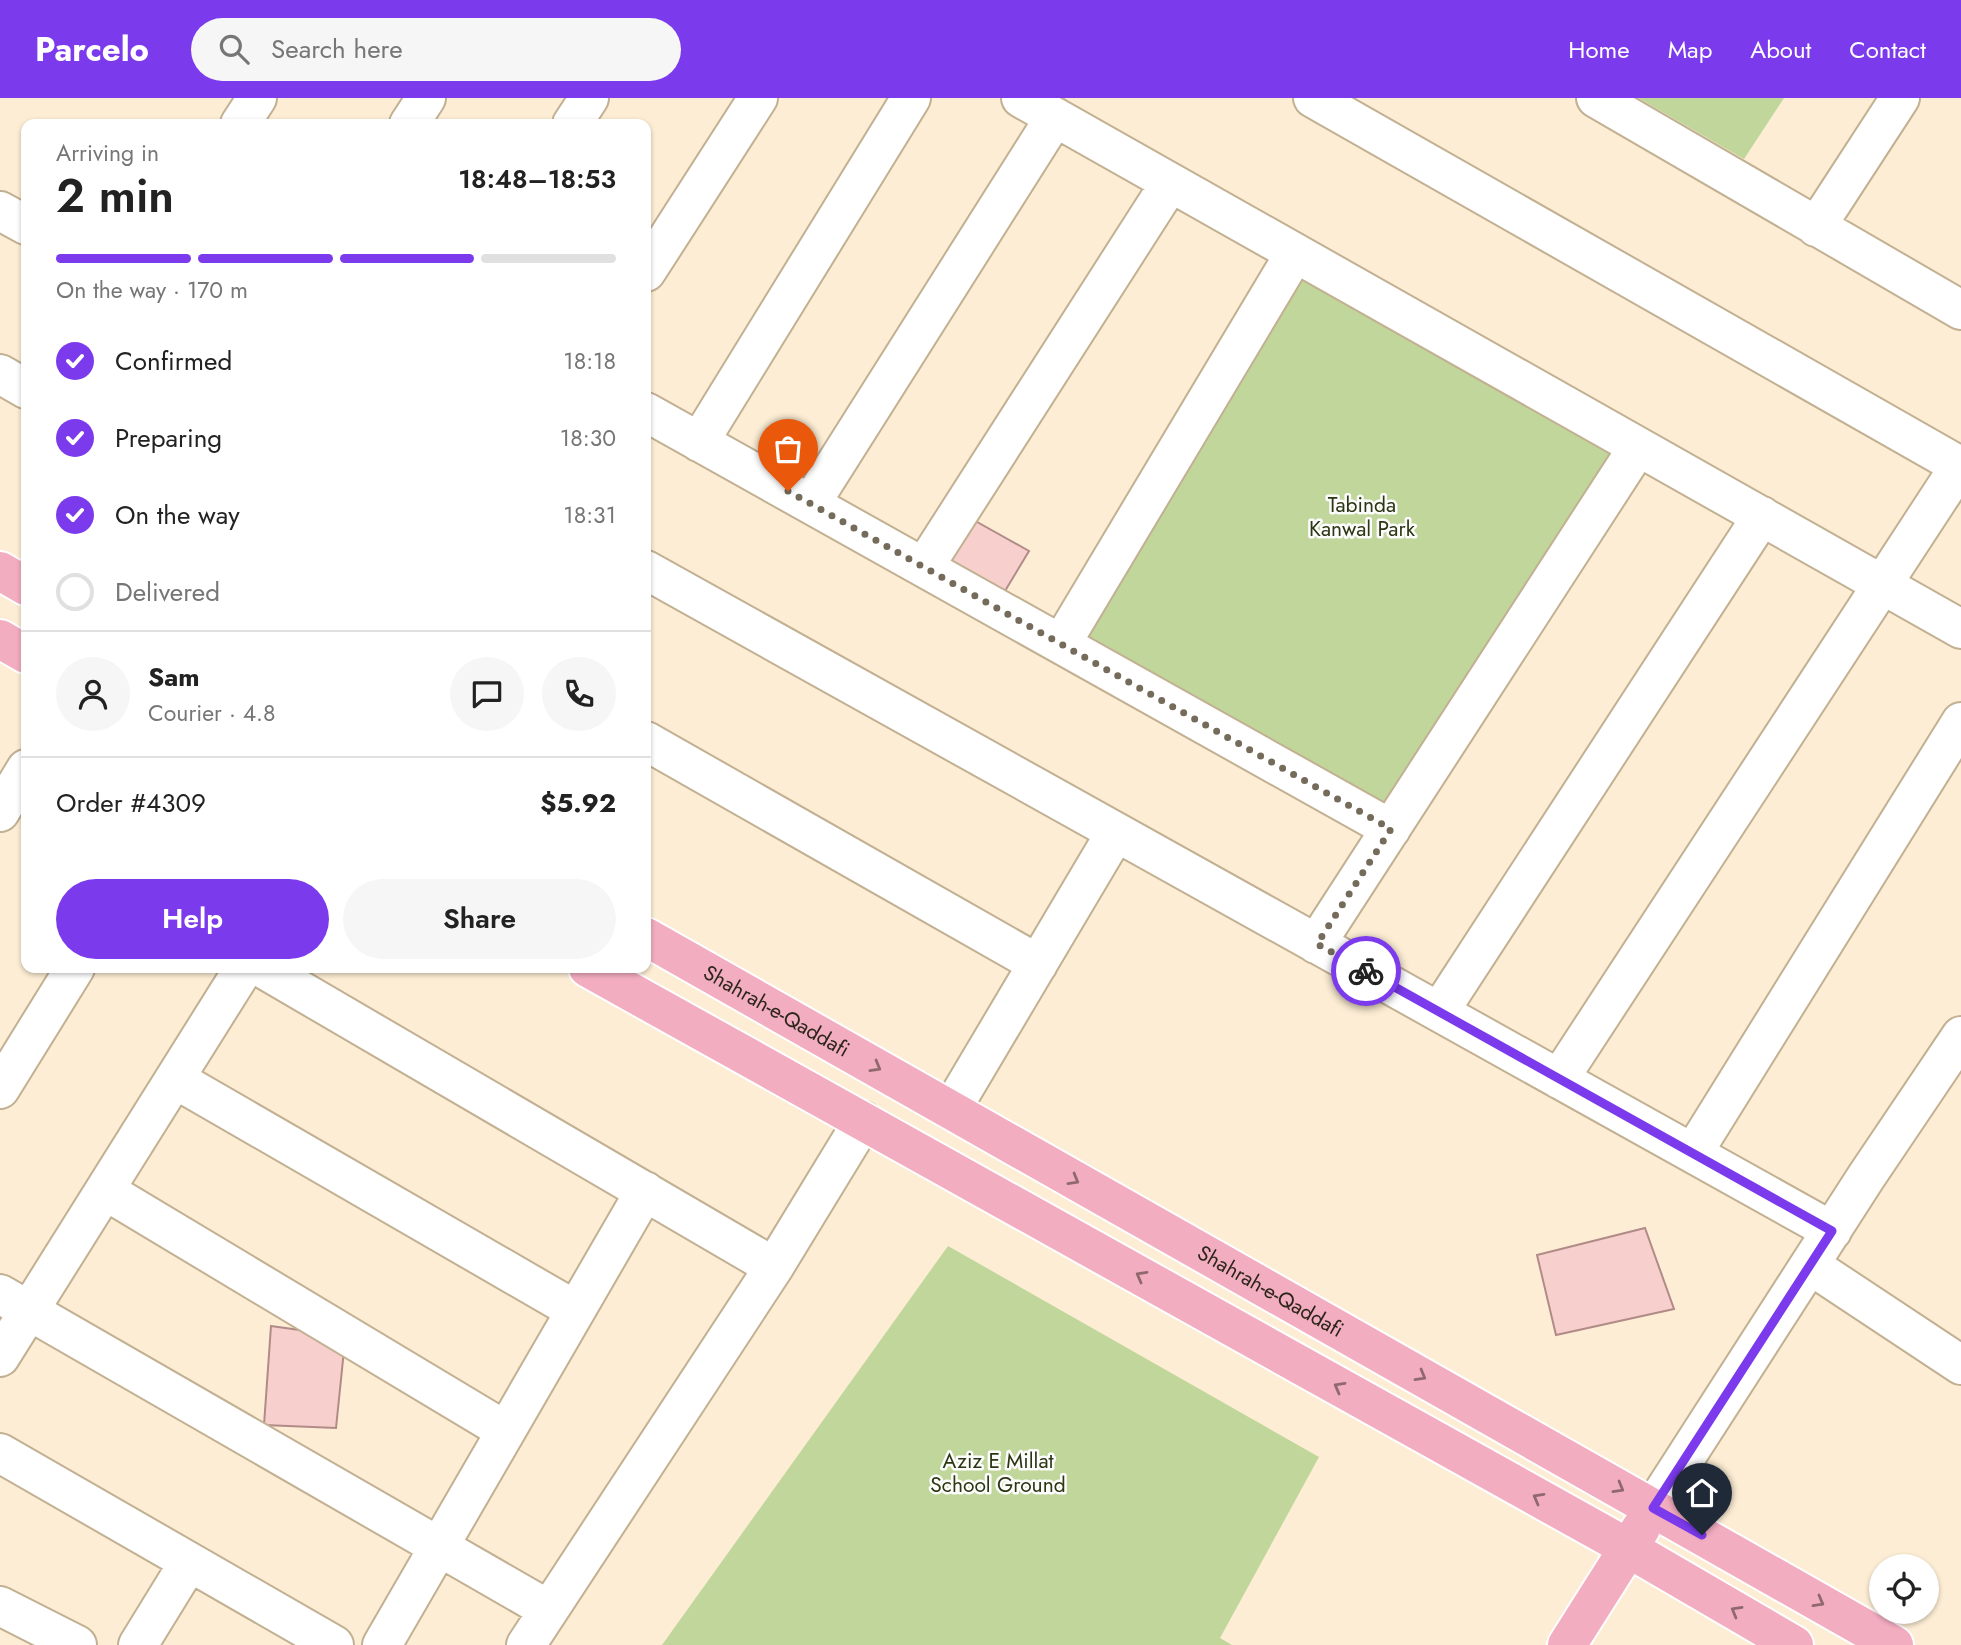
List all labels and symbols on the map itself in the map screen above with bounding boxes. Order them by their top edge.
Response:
pin [758,419,818,491]
park label: Tabinda Kanwal Park [1309,490,1416,544]
courier [1331,936,1401,1006]
street label: Shahrah-e-Qaddafi [698,958,855,1065]
one-way arrow [868,1059,881,1072]
one-way arrow [1066,1172,1079,1185]
street label: Shahrah-e-Qaddafi [1192,1238,1349,1345]
one-way arrow [1135,1271,1148,1284]
one-way arrow [1413,1368,1426,1381]
one-way arrow [1334,1382,1347,1395]
park label: Aziz E Millat School Ground [930,1446,1066,1500]
pin [1672,1463,1732,1535]
one-way arrow [1611,1480,1624,1493]
one-way arrow [1533,1493,1545,1506]
one-way arrow [1812,1594,1825,1607]
one-way arrow [1730,1606,1743,1619]

